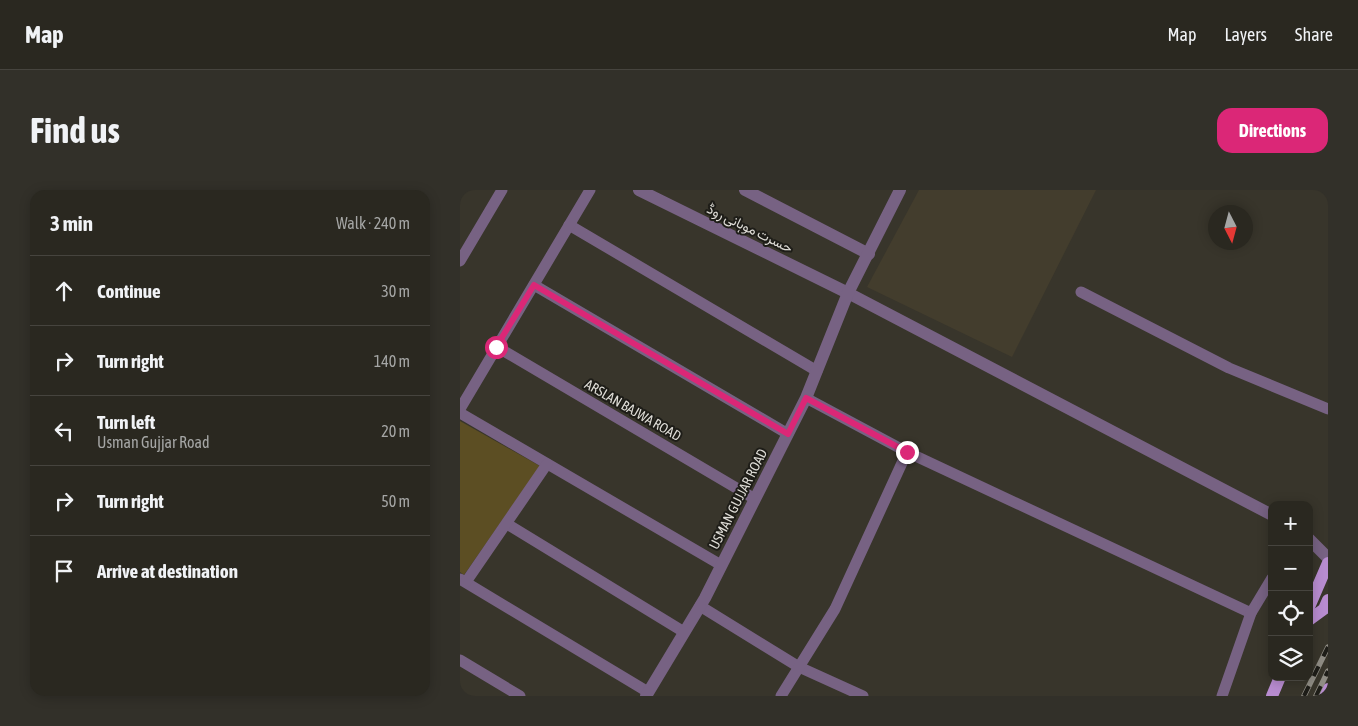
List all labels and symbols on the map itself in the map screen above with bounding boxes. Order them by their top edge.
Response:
street label: حسرت موہانی روڈ [704,200,796,257]
north arrow [1208,205,1253,250]
route start [485,336,508,359]
street label: ARSLAN BAJWA ROAD [582,376,684,444]
route end [896,441,919,464]
street label: USMAN GUJJAR ROAD [706,446,770,552]

